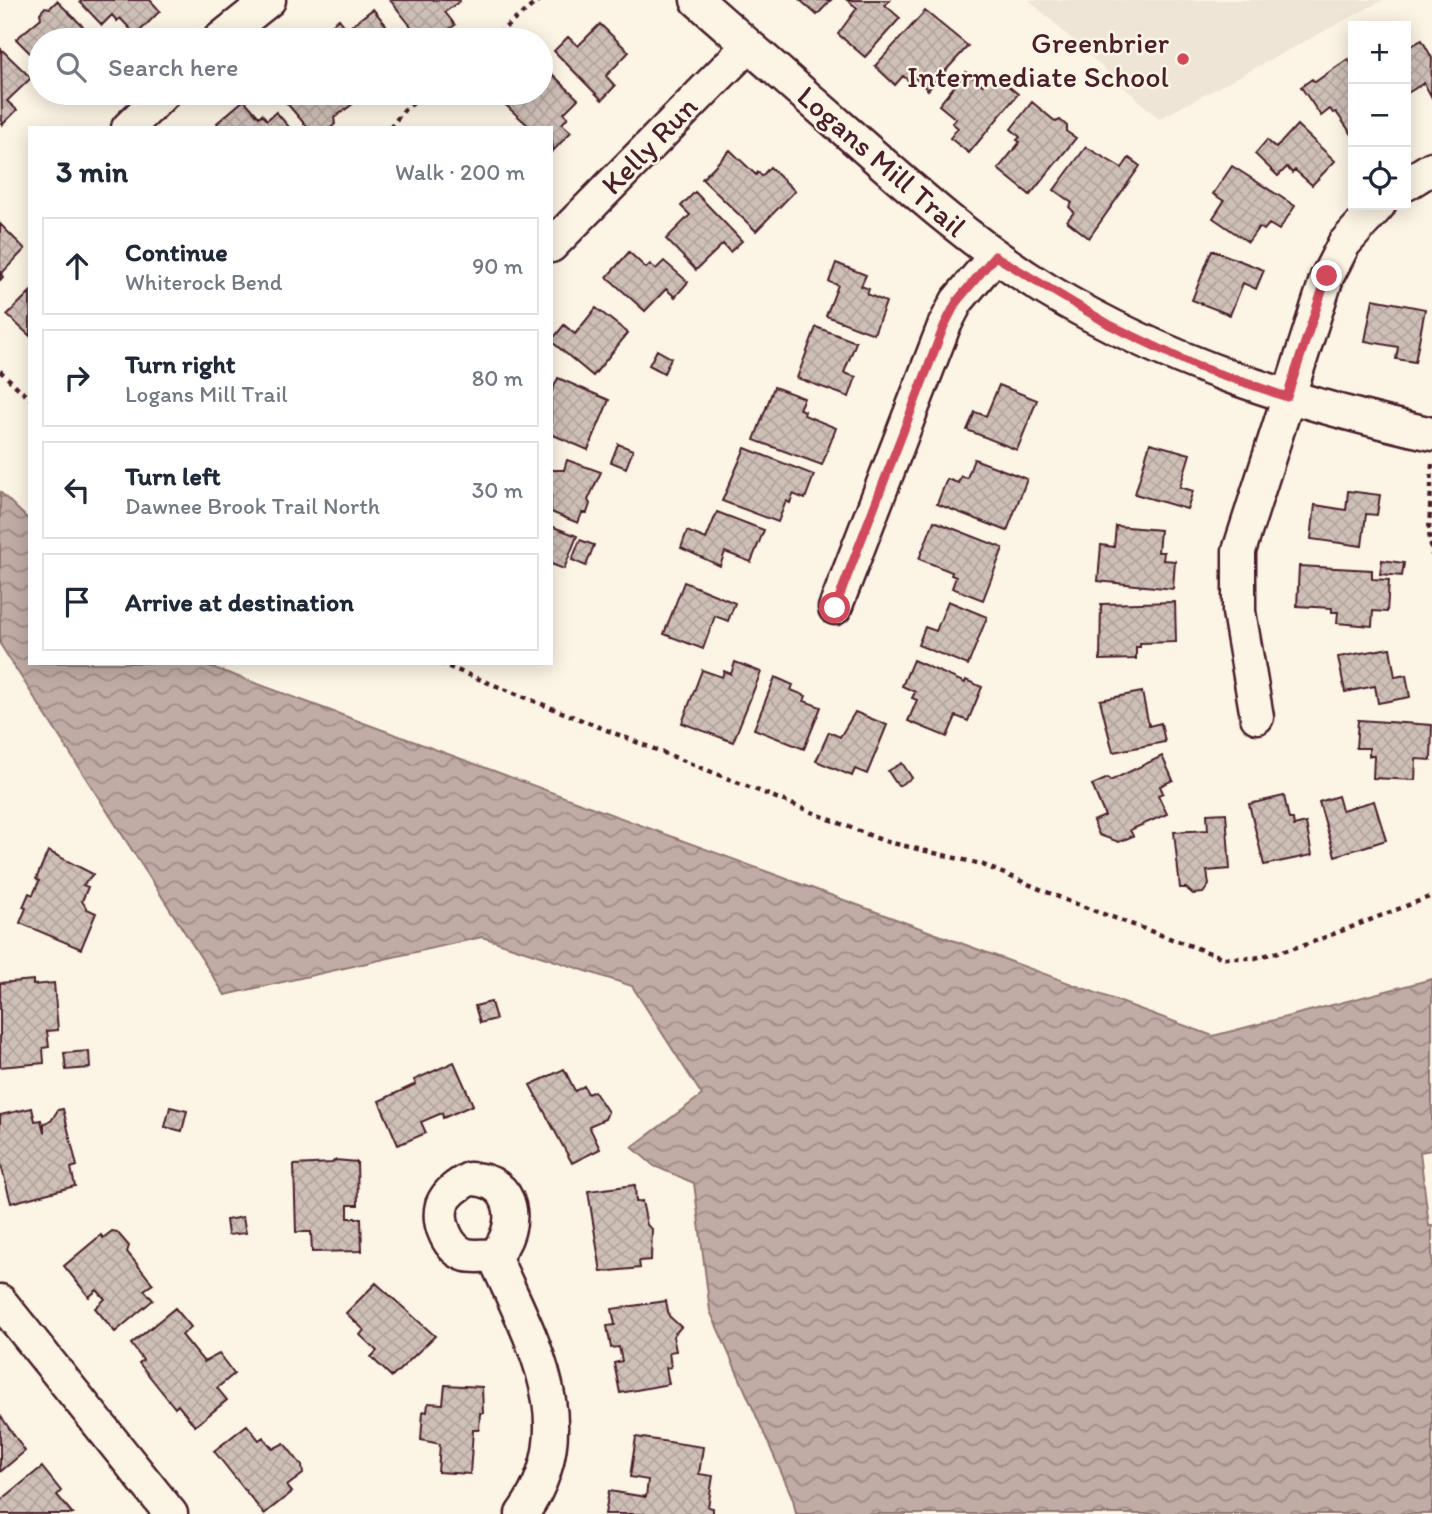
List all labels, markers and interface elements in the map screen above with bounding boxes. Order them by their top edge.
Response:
map controls [1348,21,1411,210]
button: + [1348,21,1411,84]
place label: Greenbrier Intermediate School [907,24,1170,95]
search box [28,28,553,105]
icon: search [52,48,90,86]
text: Search here [108,51,238,83]
marker: Greenbrier Intermediate School [1175,51,1191,67]
street label: Logans Mill Trail [790,77,975,245]
button: − [1348,84,1411,147]
street label: Kelly Run [593,88,705,202]
button: locate [1348,147,1411,210]
text: 3 min [56,153,128,190]
text: Walk · 200 m [395,158,525,186]
text: Continue [125,236,228,268]
icon: ahead [58,247,96,285]
text: 90 m [472,252,523,280]
route end [1311,260,1342,291]
text: Whiterock Bend [125,268,283,296]
text: Turn right [125,348,236,380]
icon: right [58,359,96,397]
text: 80 m [472,364,523,392]
text: Logans Mill Trail [125,380,288,408]
text: Turn left [125,460,221,492]
icon: left [58,471,96,509]
text: 30 m [472,476,523,504]
text: Dawnee Brook Trail North [125,492,380,520]
icon: arrive [58,583,96,621]
text: Arrive at destination [125,586,354,618]
route start [819,592,850,623]

